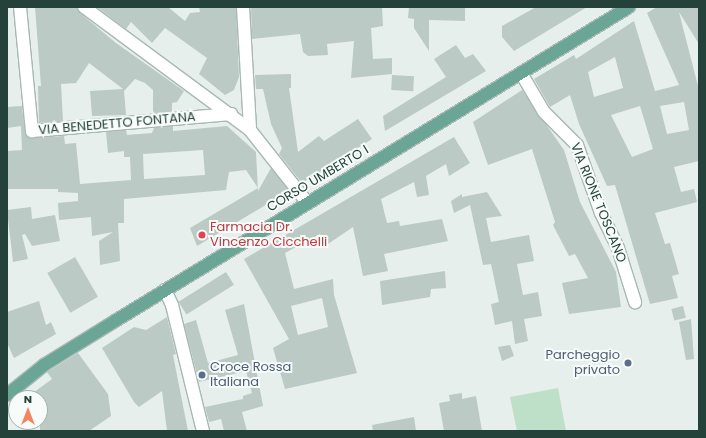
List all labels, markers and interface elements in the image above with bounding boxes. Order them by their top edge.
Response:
street label: VIA BENEDETTO FONTANA [38,109,196,139]
street label: VIA RIONE TOSCANO [567,141,629,265]
street label: CORSO UMBERTO I [264,142,372,216]
place label: Farmacia Dr. Vincenzo Cicchelli [210,220,327,251]
marker: Farmacia Dr. Vincenzo Cicchelli [197,230,207,240]
place label: Parcheggio privato [545,348,620,379]
marker: Parcheggio privato [623,358,633,368]
place label: Croce Rossa Italiana [210,360,291,391]
marker: Croce Rossa Italiana [197,370,207,380]
north arrow [8,390,48,430]
text: N [24,391,32,407]

